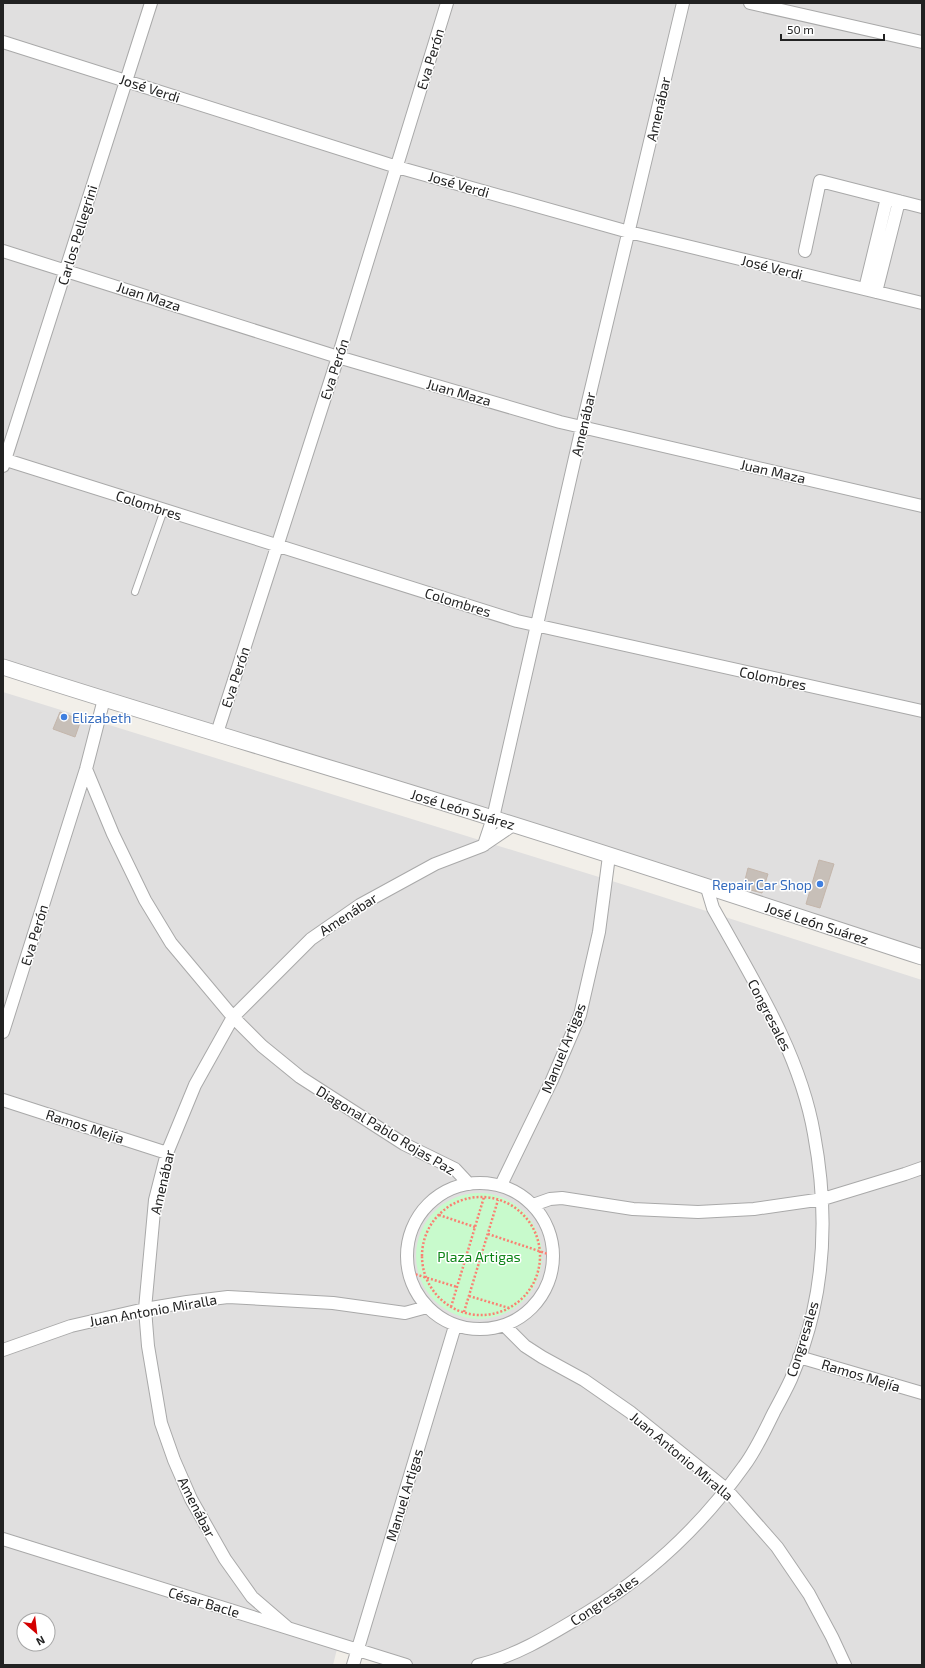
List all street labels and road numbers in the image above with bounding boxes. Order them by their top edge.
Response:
street label: Eva Perón [413,26,447,92]
street label: José Verdi [118,70,182,106]
street label: Amenábar [642,75,674,143]
street label: José Verdi [427,167,491,201]
street label: Carlos Pellegrini [54,183,100,287]
street label: José Verdi [740,251,804,283]
street label: Juan Maza [115,278,183,314]
street label: Eva Perón [316,336,352,402]
street label: Juan Maza [425,375,493,409]
street label: Amenábar [567,390,599,458]
street label: Juan Maza [739,455,807,487]
street label: Colombres [114,486,184,524]
street label: Colombres [423,584,493,620]
street label: Eva Perón [217,644,253,710]
street label: Colombres [738,663,808,693]
street label: José León Suárez [409,785,517,833]
street label: Amenábar [316,889,380,939]
street label: José León Suárez [763,898,871,948]
street label: Eva Perón [17,902,51,968]
street label: Congresales [745,976,795,1054]
street label: Manuel Artigas [537,1000,589,1096]
street label: Diagonal Pablo Rojas Paz [313,1082,459,1178]
street label: Ramos Mejía [44,1105,126,1147]
street label: Amenábar [146,1148,178,1216]
street label: Juan Antonio Miralla [88,1290,218,1330]
street label: Congresales [782,1299,822,1379]
street label: Ramos Mejía [820,1355,902,1395]
street label: Juan Antonio Miralla [627,1408,737,1504]
street label: Manuel Artigas [382,1447,426,1543]
street label: Amenábar [175,1474,220,1540]
street label: Congresales [567,1571,641,1629]
street label: César Bacle [166,1583,242,1621]

